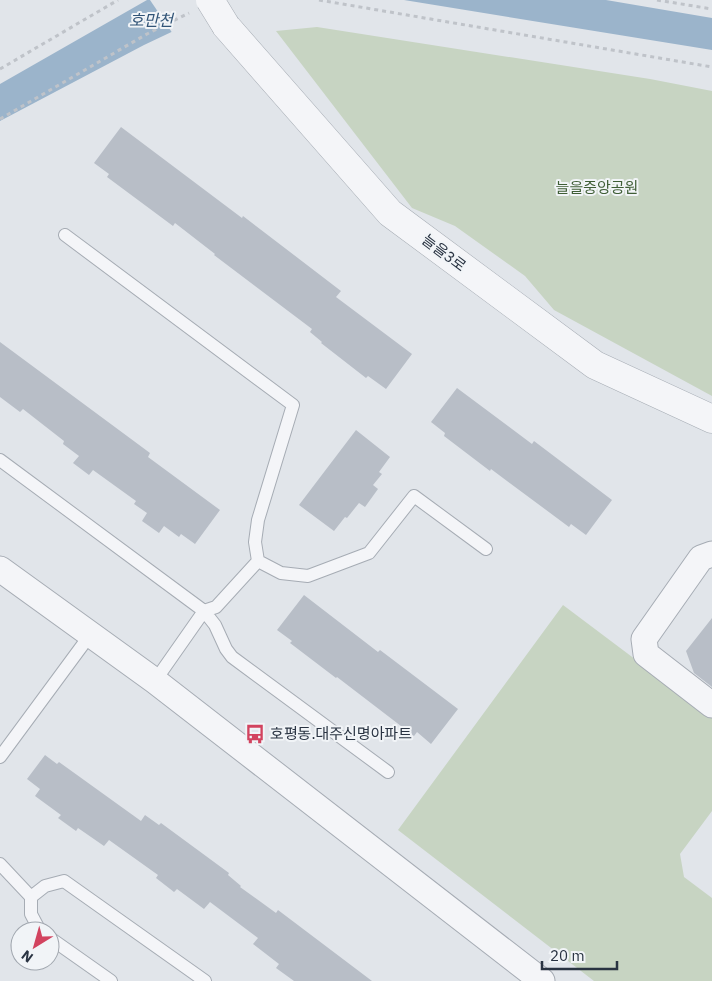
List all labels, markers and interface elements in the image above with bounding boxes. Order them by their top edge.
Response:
water label: 호만천 [129,10,175,30]
park label: 늘을중앙공원 [556,178,638,197]
street label: 늘을3로 [418,230,470,275]
bus stop icon: 호평동.대주신명아파트 [244,723,266,745]
place label: 호평동.대주신명아파트 [270,724,412,743]
north arrow [10,921,60,971]
scale bar [542,938,617,970]
text: N [18,946,37,967]
text: 20 m [550,946,585,965]

